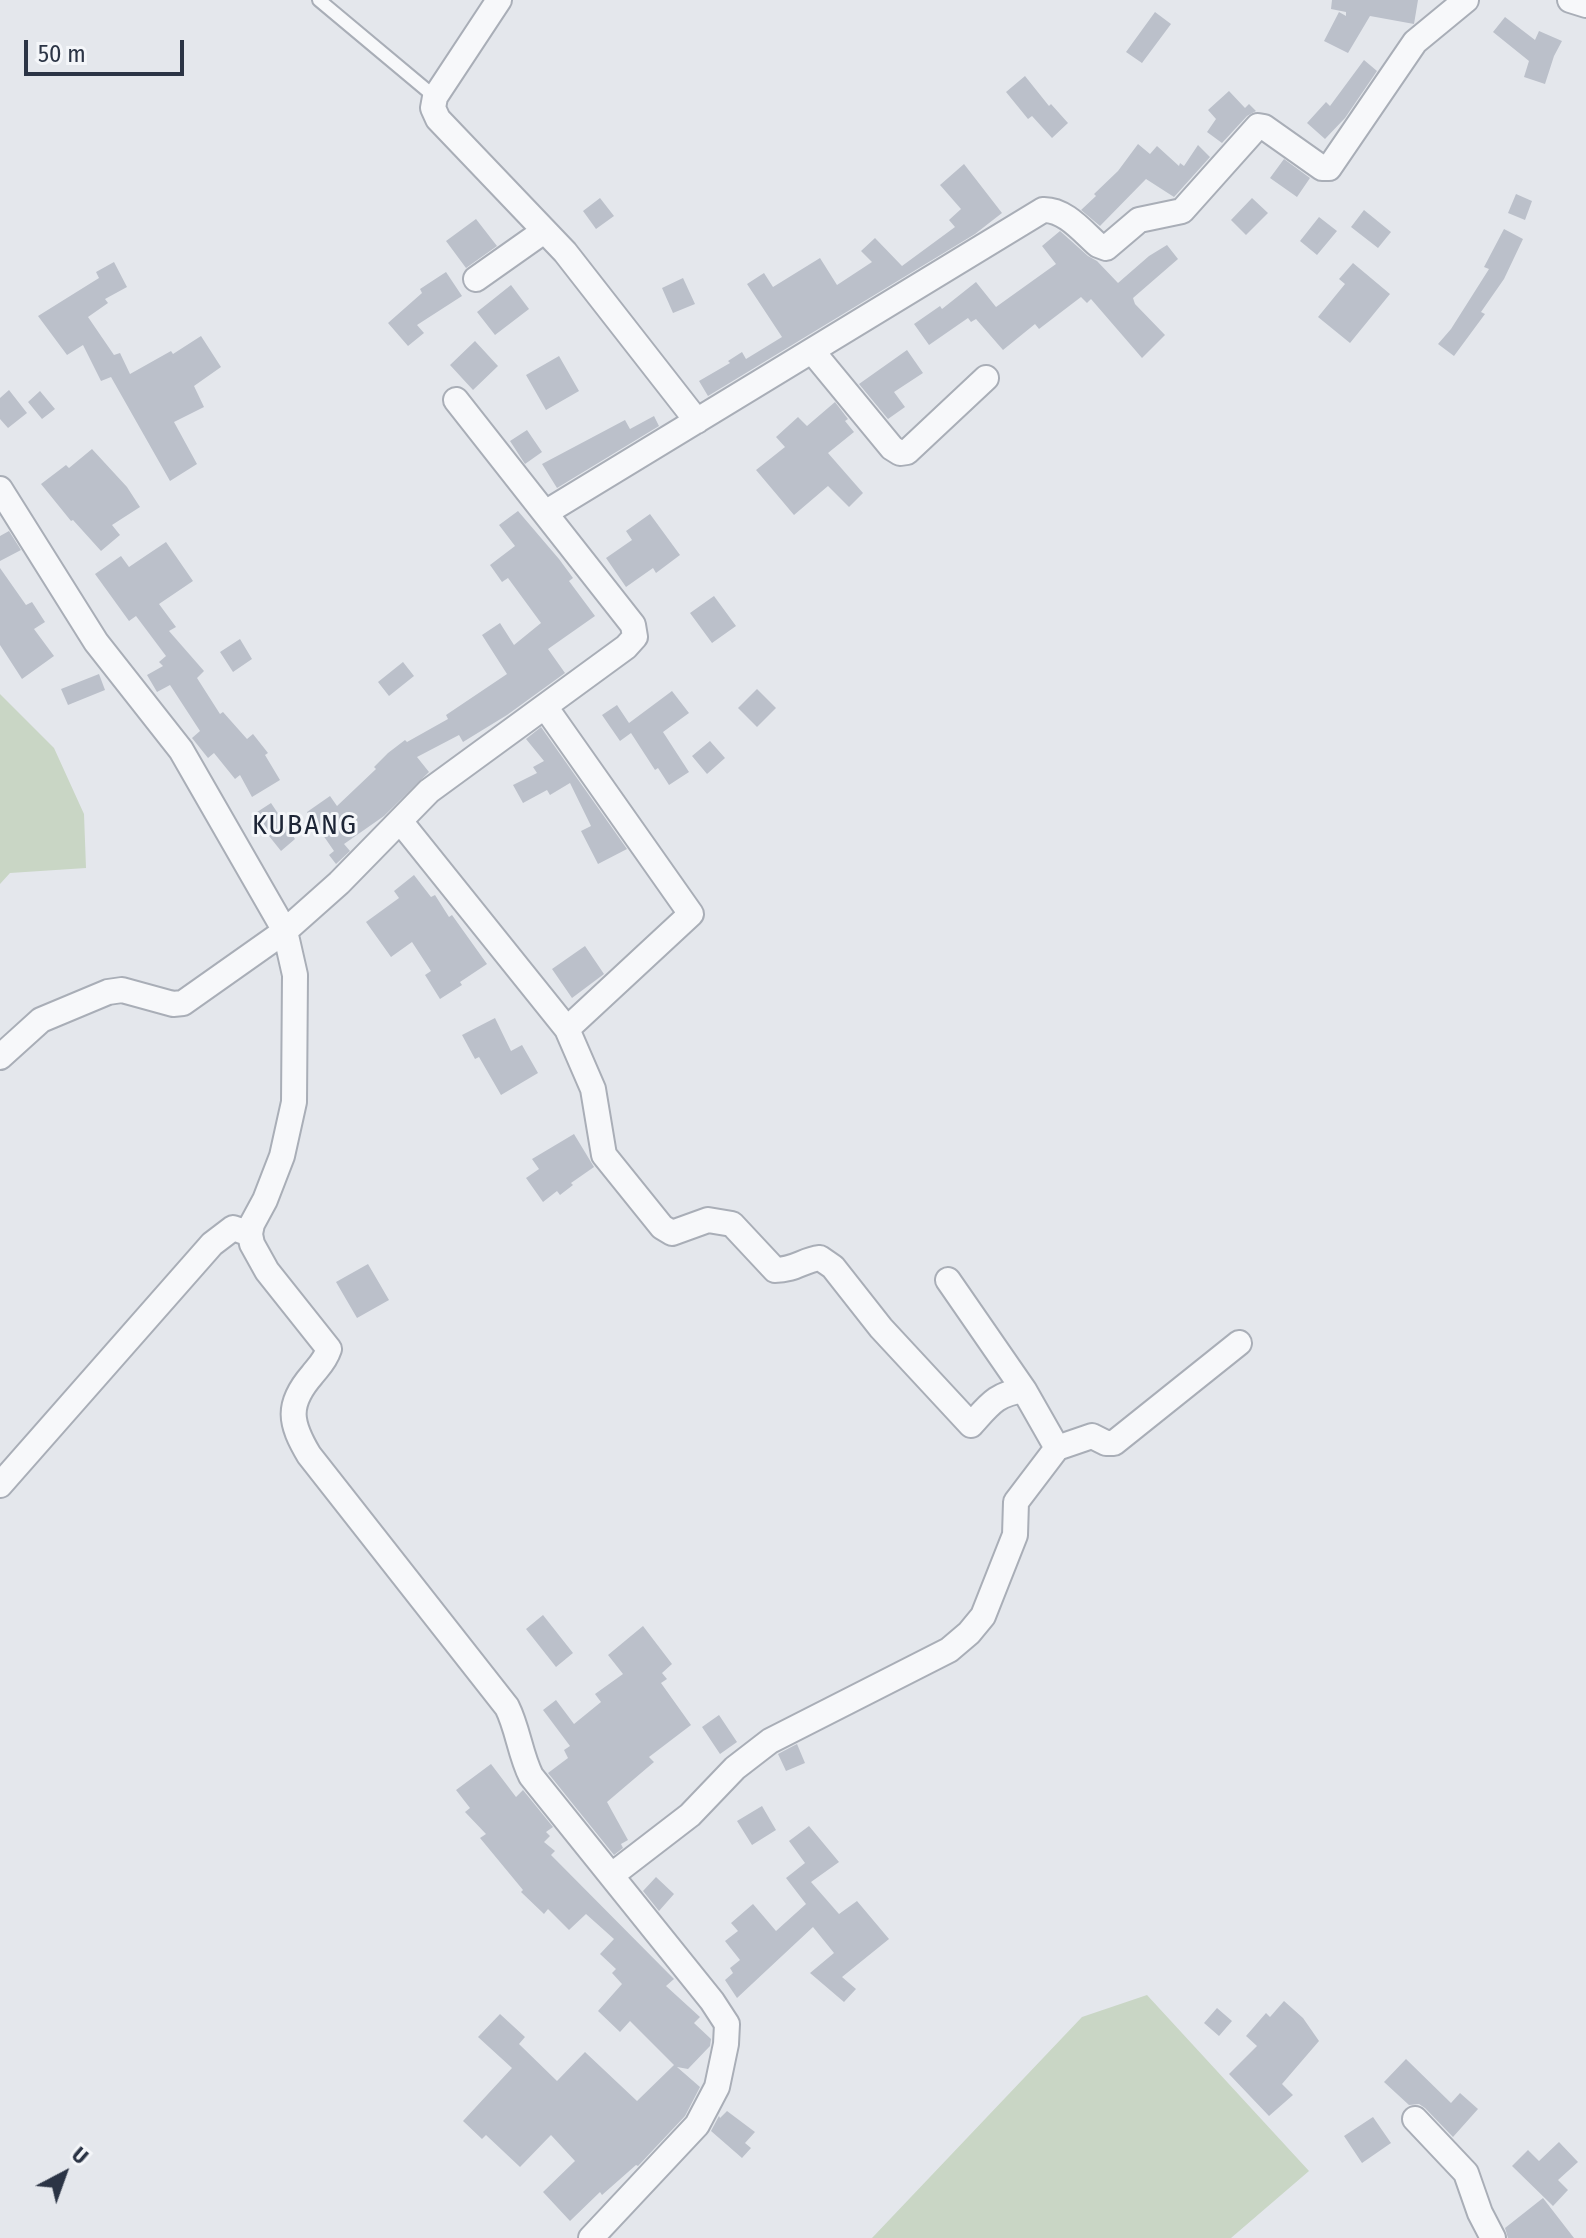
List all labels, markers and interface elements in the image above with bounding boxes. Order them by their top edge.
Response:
scale bar [28,24,188,74]
text: 50 m [38,40,86,68]
district label: KUBANG [252,809,358,843]
north arrow [24,2134,104,2214]
text: U [66,2141,94,2170]

